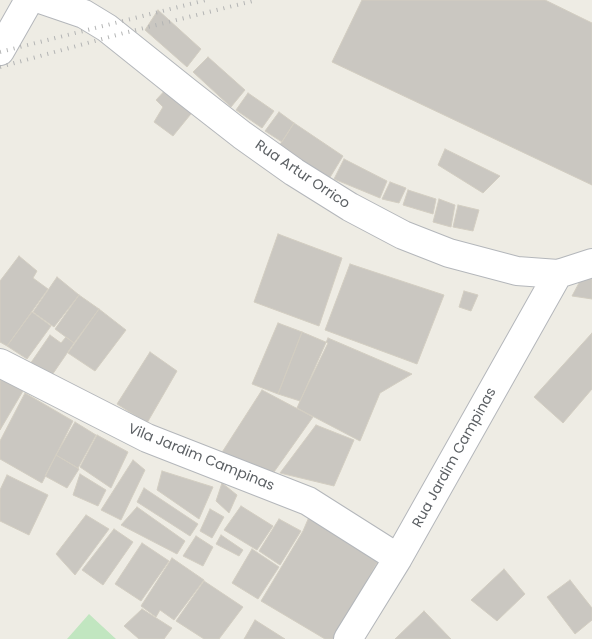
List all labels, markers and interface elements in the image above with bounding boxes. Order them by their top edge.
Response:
street label: Rua Artur Orrico [251,137,353,213]
street label: Rua Jardim Campinas [410,385,500,531]
street label: Vila Jardim Campinas [126,421,276,495]

